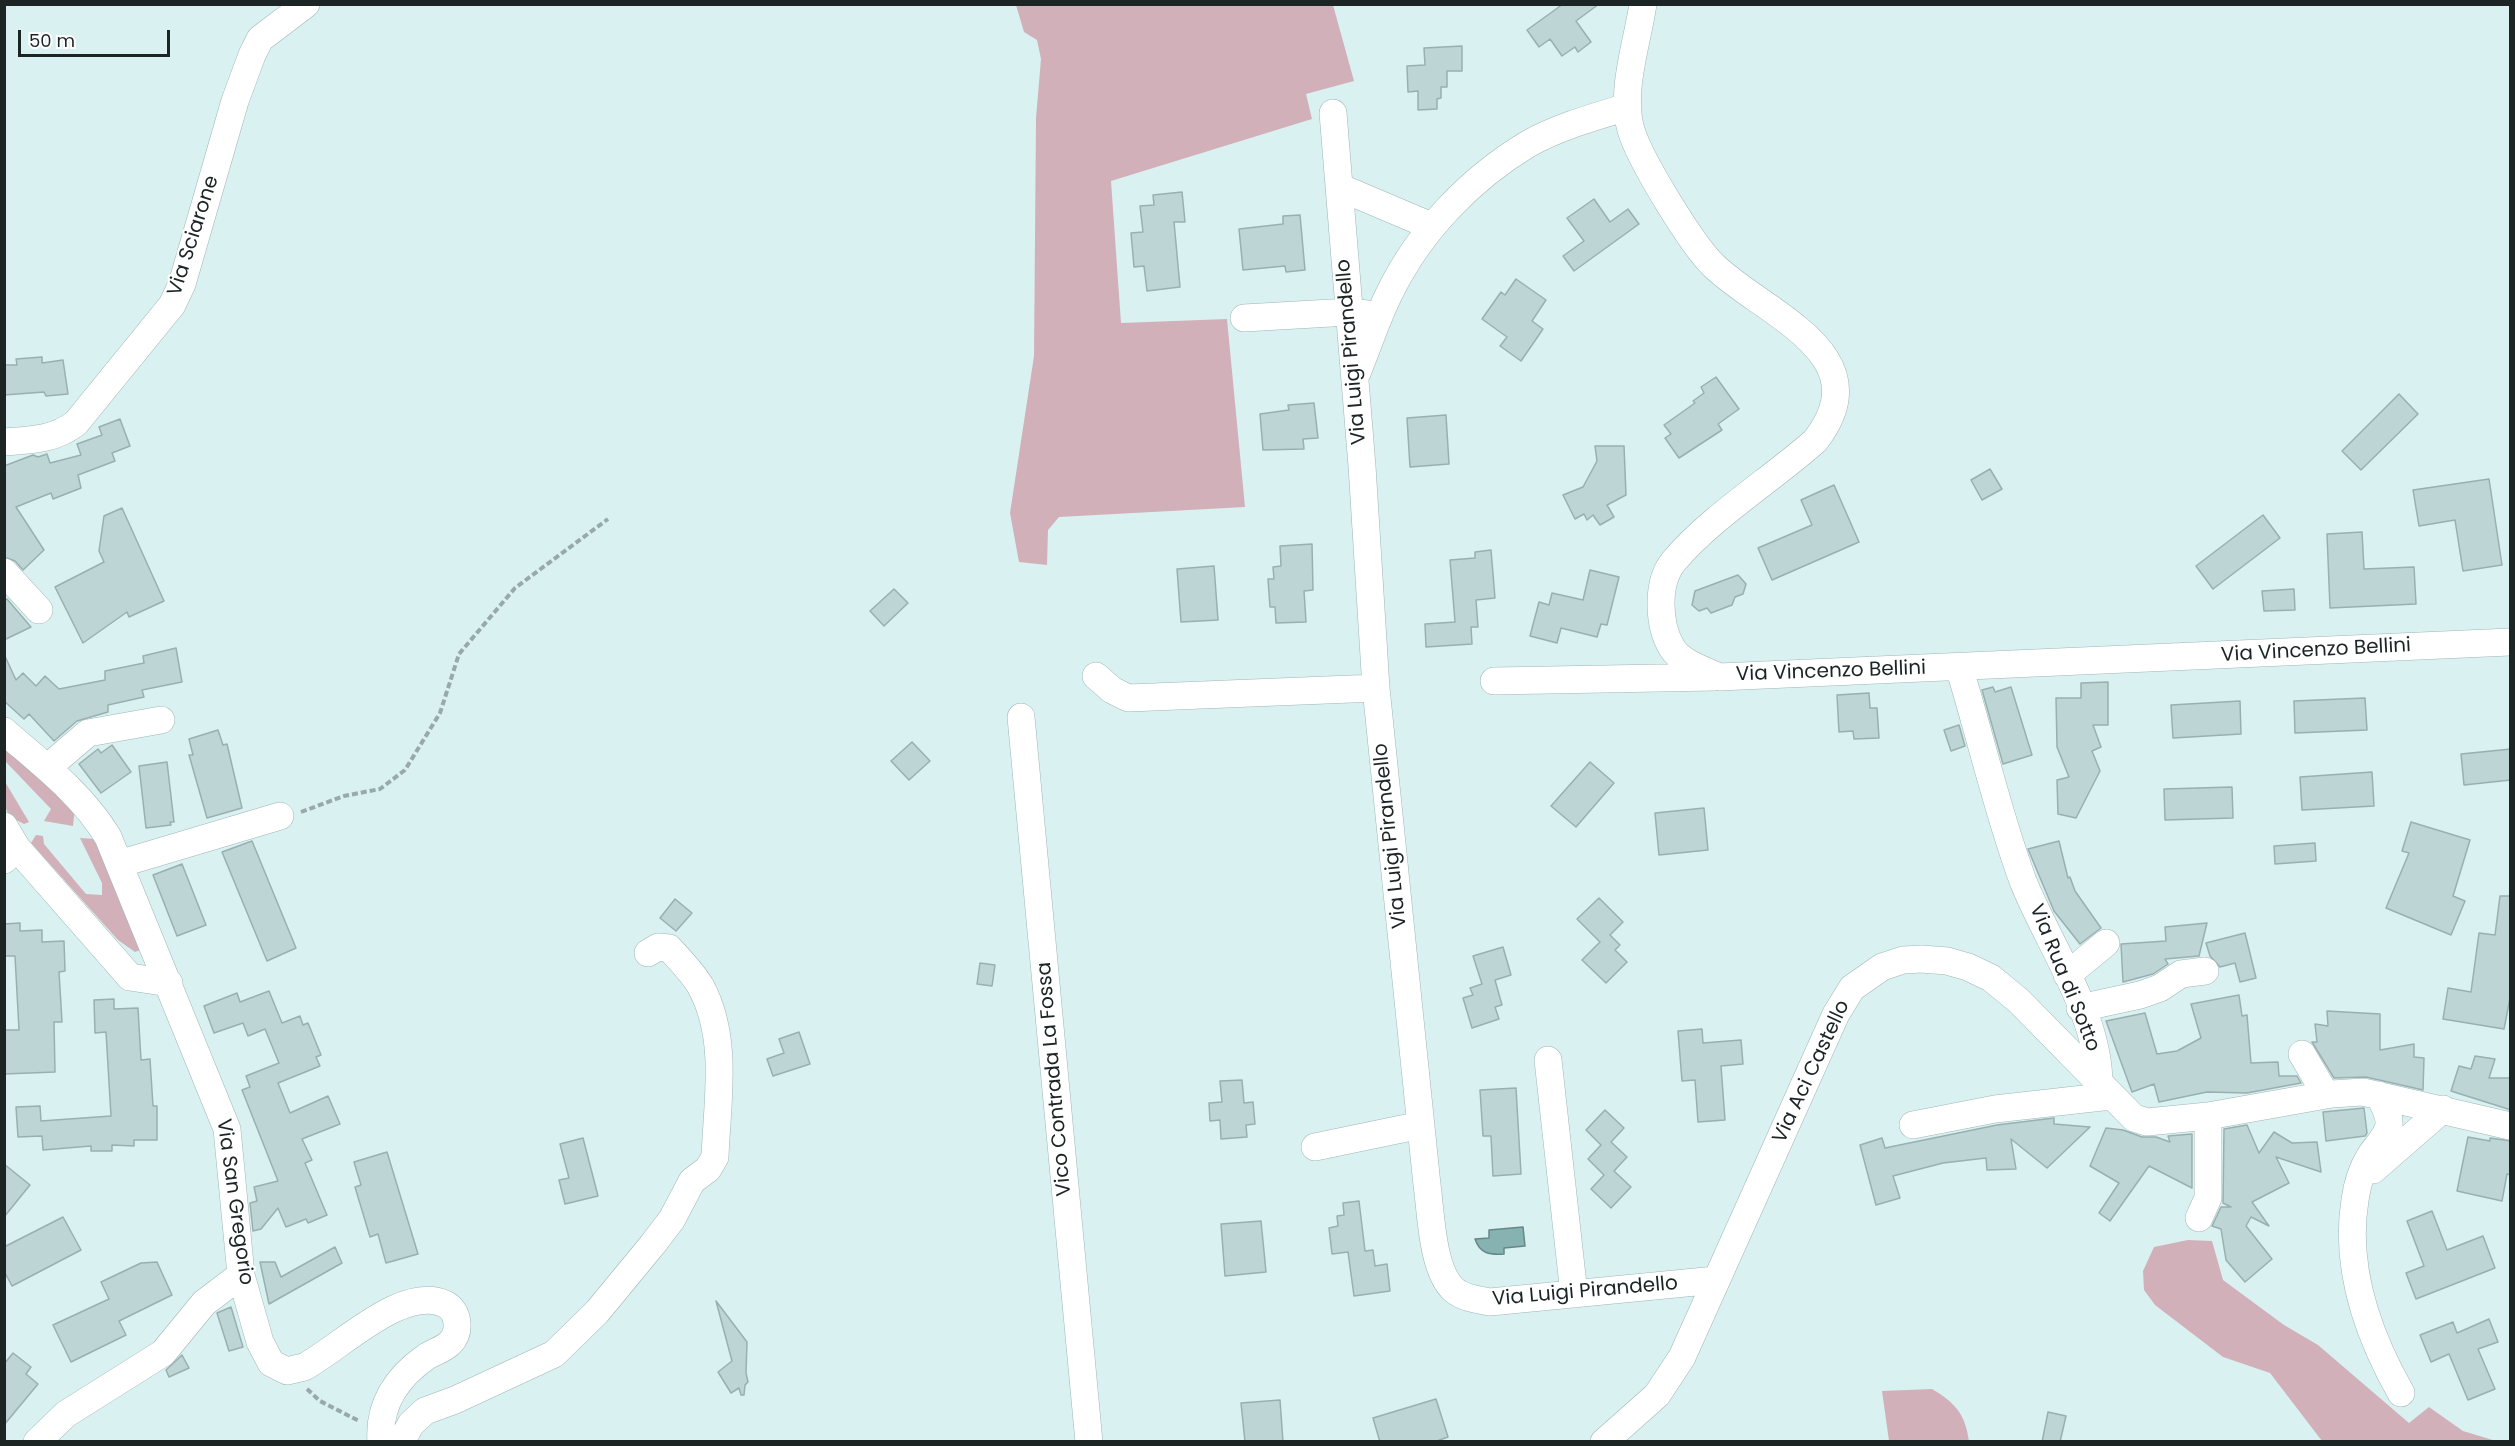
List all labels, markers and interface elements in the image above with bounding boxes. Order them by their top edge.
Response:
scale bar [21,18,172,56]
text: 50 m [29,28,75,53]
street label: Via Sciarone [163,173,225,299]
street label: Via Luigi Pirandello [1332,258,1372,446]
street label: Via Vincenzo Bellini [2220,634,2412,668]
street label: Via Vincenzo Bellini [1736,657,1926,687]
street label: Via Luigi Pirandello [1369,742,1413,930]
street label: Via Rua di Sotto [2024,901,2104,1055]
street label: Vico Contrada La Fossa [1033,961,1077,1197]
street label: Via Aci Castello [1768,997,1856,1147]
street label: Via San Gregorio [210,1117,258,1287]
street label: Via Luigi Pirandello [1491,1272,1679,1312]

